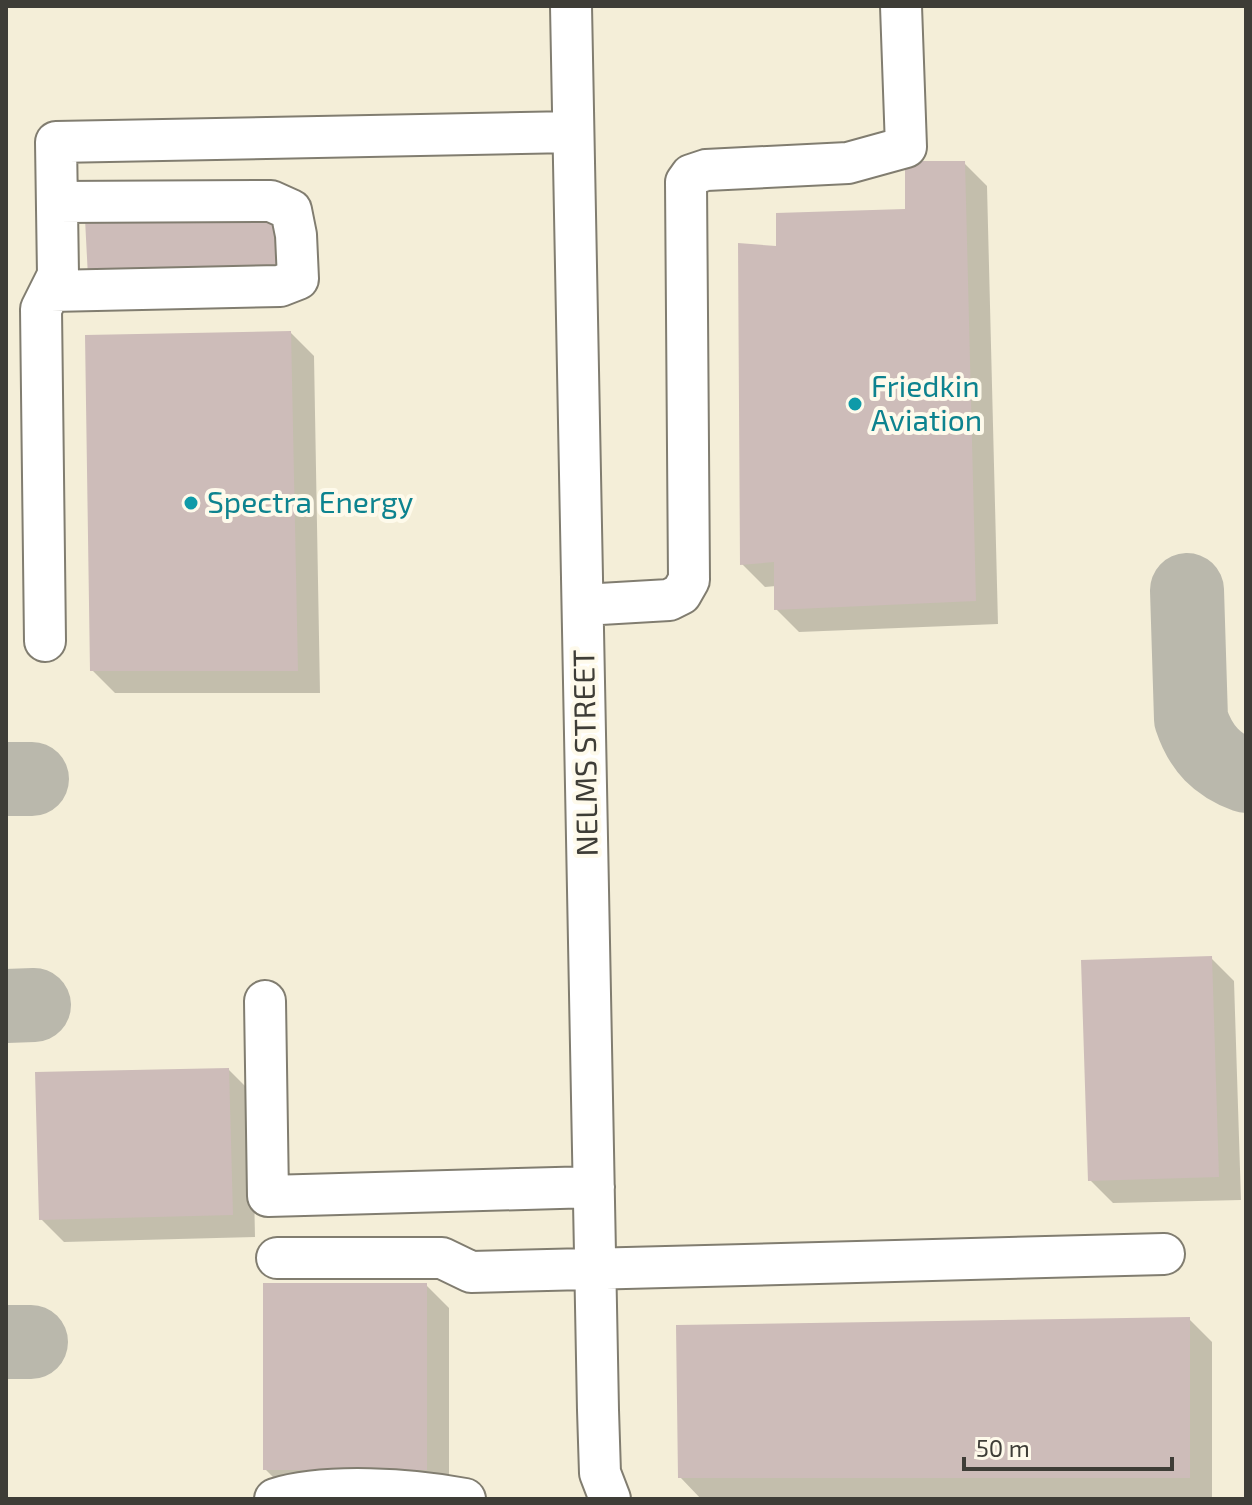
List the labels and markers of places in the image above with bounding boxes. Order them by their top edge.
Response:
place label: Friedkin Aviation [871,367,982,437]
marker: Friedkin Aviation [846,395,864,413]
place label: Spectra Energy [207,483,414,519]
marker: Spectra Energy [182,494,200,512]

